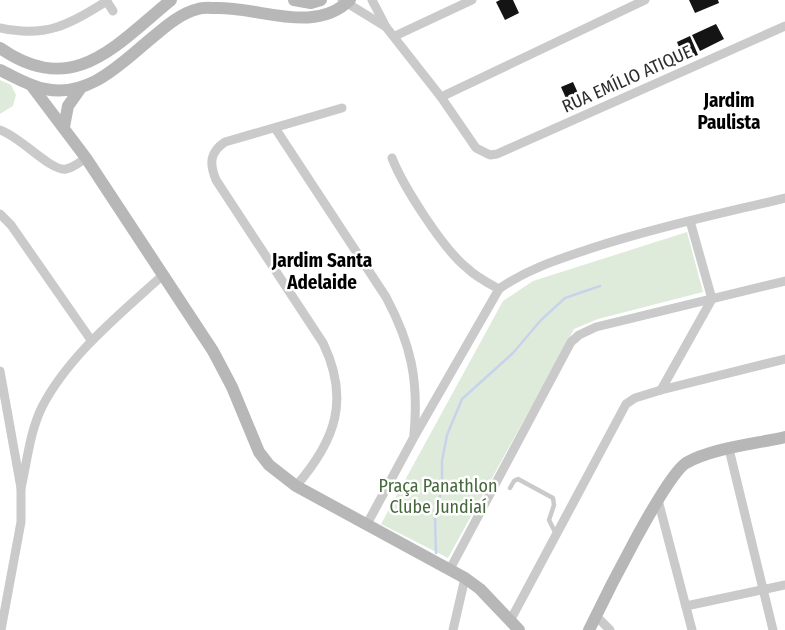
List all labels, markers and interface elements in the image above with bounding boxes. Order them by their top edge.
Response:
street label: RUA EMÍLIO ATIQUE [558,40,695,118]
district label: Jardim Paulista [697,89,761,134]
district label: Jardim Santa Adelaide [271,249,372,294]
park label: Praça Panathlon Clube Jundiaí [379,475,497,518]

